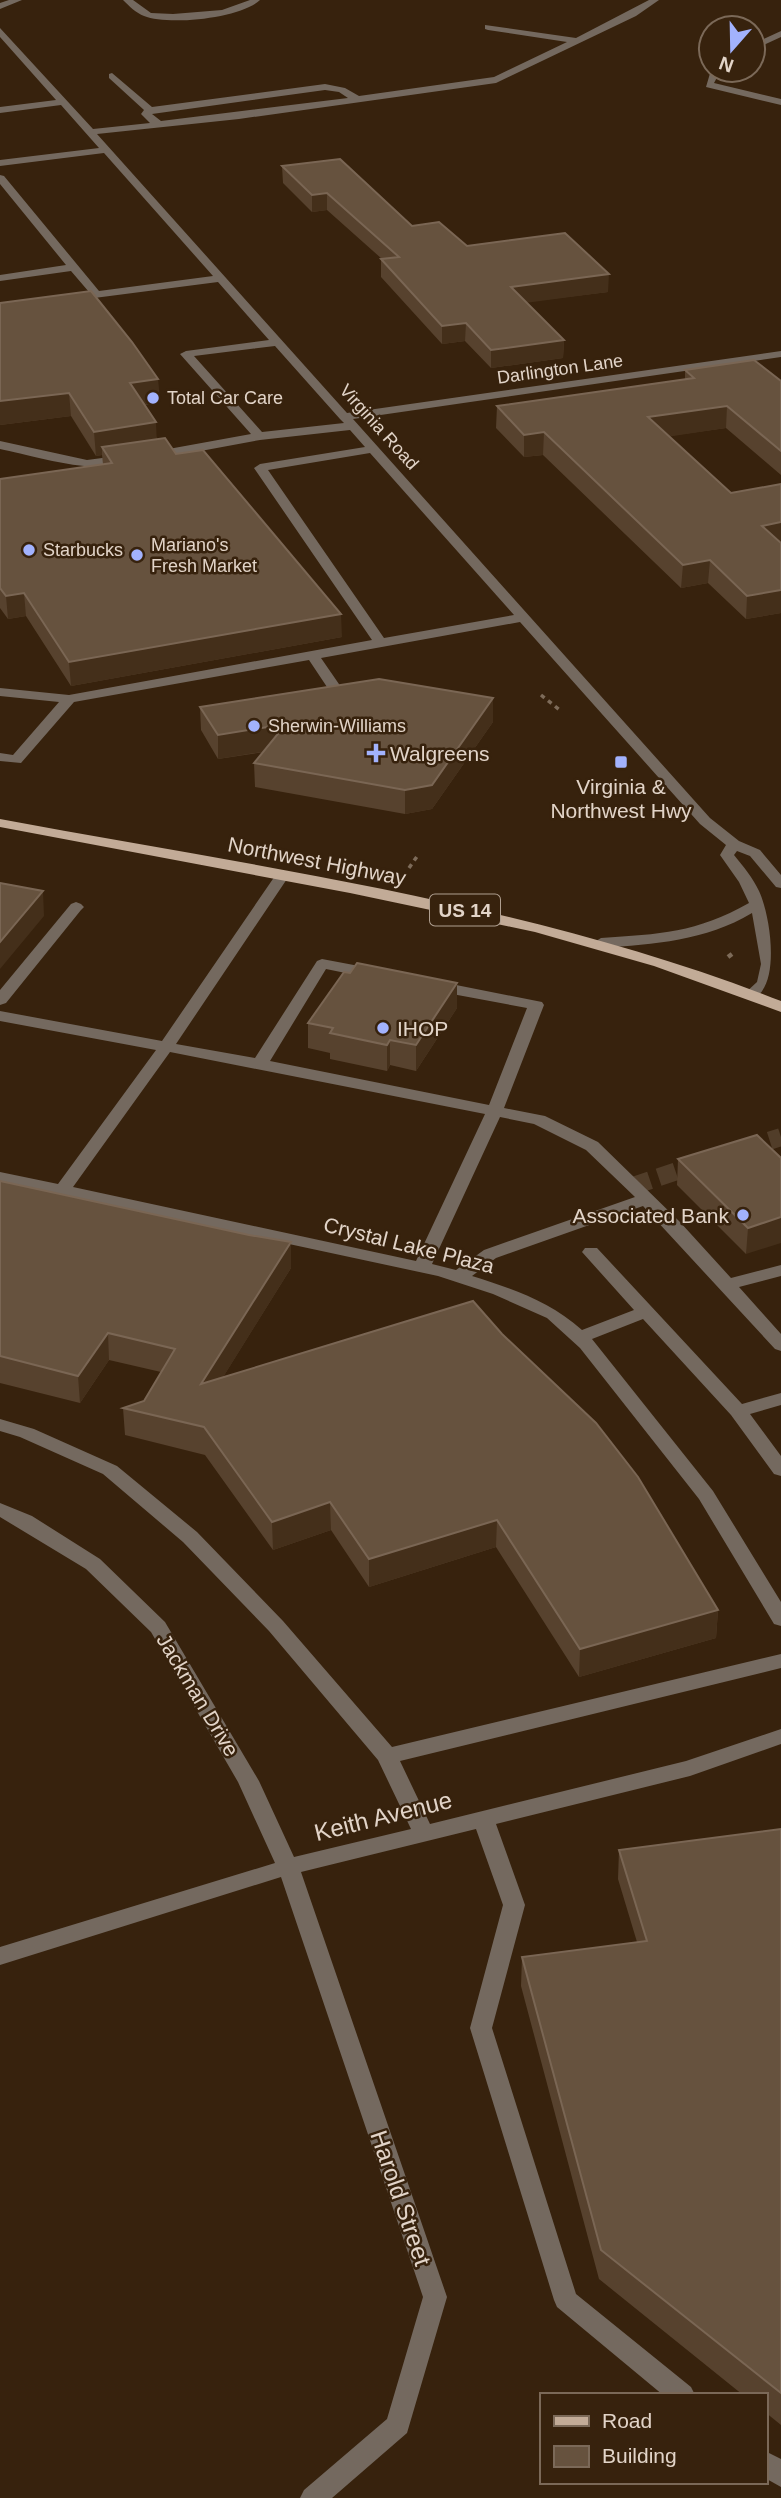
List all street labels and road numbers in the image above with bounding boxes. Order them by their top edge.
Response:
street label: Darlington Lane [496,350,624,388]
street label: Virginia Road [336,380,422,474]
street label: Northwest Highway [226,832,408,890]
road number: US 14 [430,894,500,926]
street label: Crystal Lake Plaza [321,1213,497,1277]
street label: Jackman Drive [152,1630,244,1760]
street label: Keith Avenue [311,1786,455,1846]
street label: Harold Street [365,2127,437,2270]

